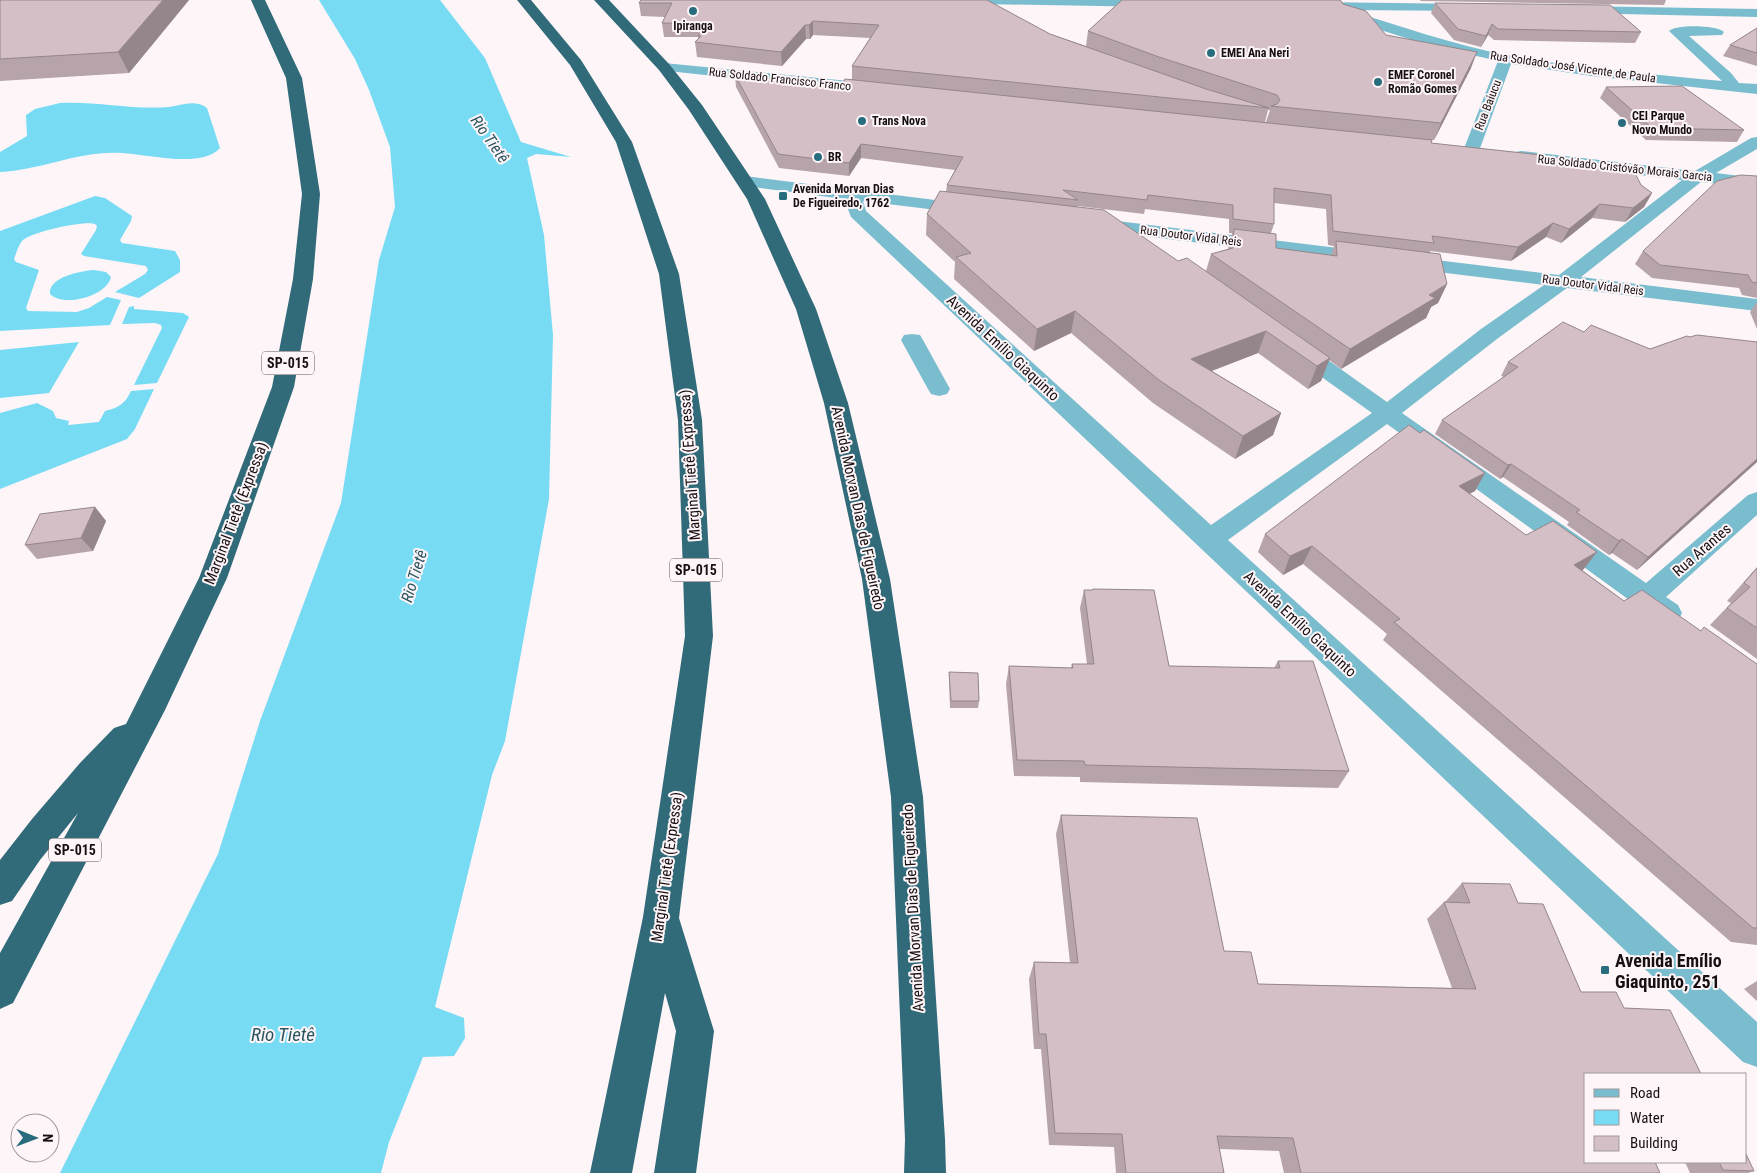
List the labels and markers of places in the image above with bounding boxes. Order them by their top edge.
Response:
marker: Ipiranga [687,5,699,17]
place label: Ipiranga [673,19,713,33]
place label: EMEI Ana Neri [1221,46,1289,60]
marker: EMEI Ana Neri [1205,47,1217,59]
place label: EMEF Coronel Romão Gomes [1388,68,1458,96]
marker: EMEF Coronel Romão Gomes [1372,76,1384,88]
place label: CEI Parque Novo Mundo [1632,109,1692,137]
place label: Trans Nova [872,114,926,128]
marker: Trans Nova [856,115,868,127]
marker: CEI Parque Novo Mundo [1616,117,1628,129]
place label: BR [828,150,842,164]
marker: BR [812,151,824,163]
place label: Avenida Morvan Dias De Figueiredo, 1762 [793,182,894,210]
marker: Avenida Morvan Dias De Figueiredo, 1762 [777,190,789,202]
place label: Avenida Emílio Giaquinto, 251 [1615,950,1722,992]
marker: Avenida Emílio Giaquinto, 251 [1599,964,1611,976]

